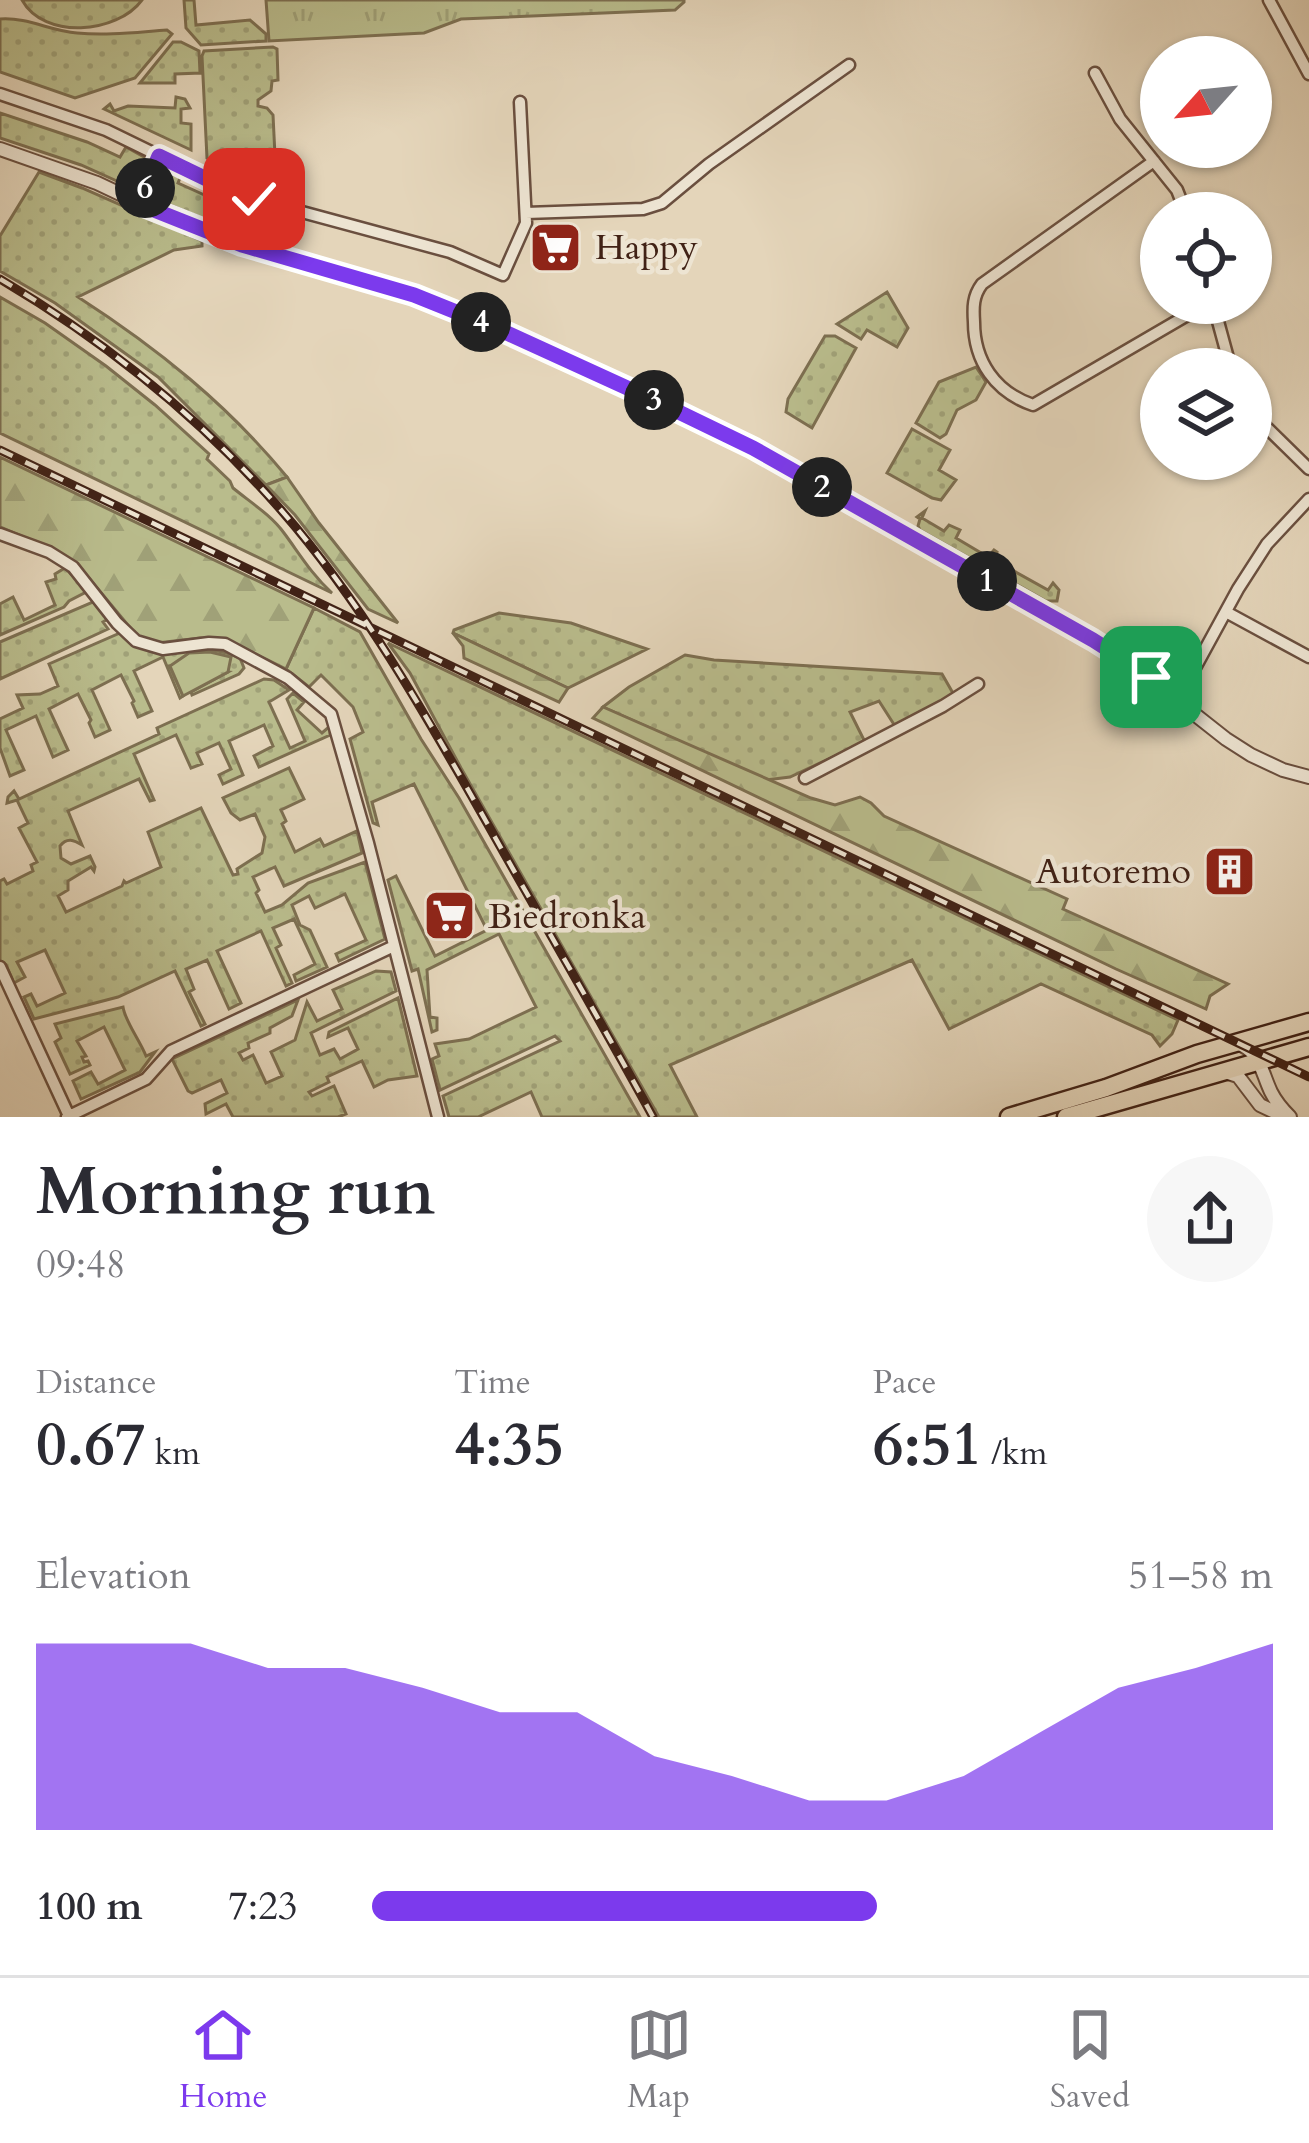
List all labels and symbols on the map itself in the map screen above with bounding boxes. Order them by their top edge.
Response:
north arrow [1140,36,1272,168]
pin [203,148,305,250]
pin: 6 [115,158,175,218]
supermarket icon: Happy [528,219,584,275]
place label: Happy [595,223,698,272]
pin: 4 [451,292,511,352]
pin: 3 [624,370,684,430]
pin: 2 [792,457,852,517]
pin: 1 [957,551,1017,611]
pin [1100,626,1202,728]
building icon: Autoremo [1202,843,1258,899]
place label: Autoremo [1035,847,1191,896]
supermarket icon: Biedronka [421,888,477,944]
place label: Biedronka [488,892,646,941]

